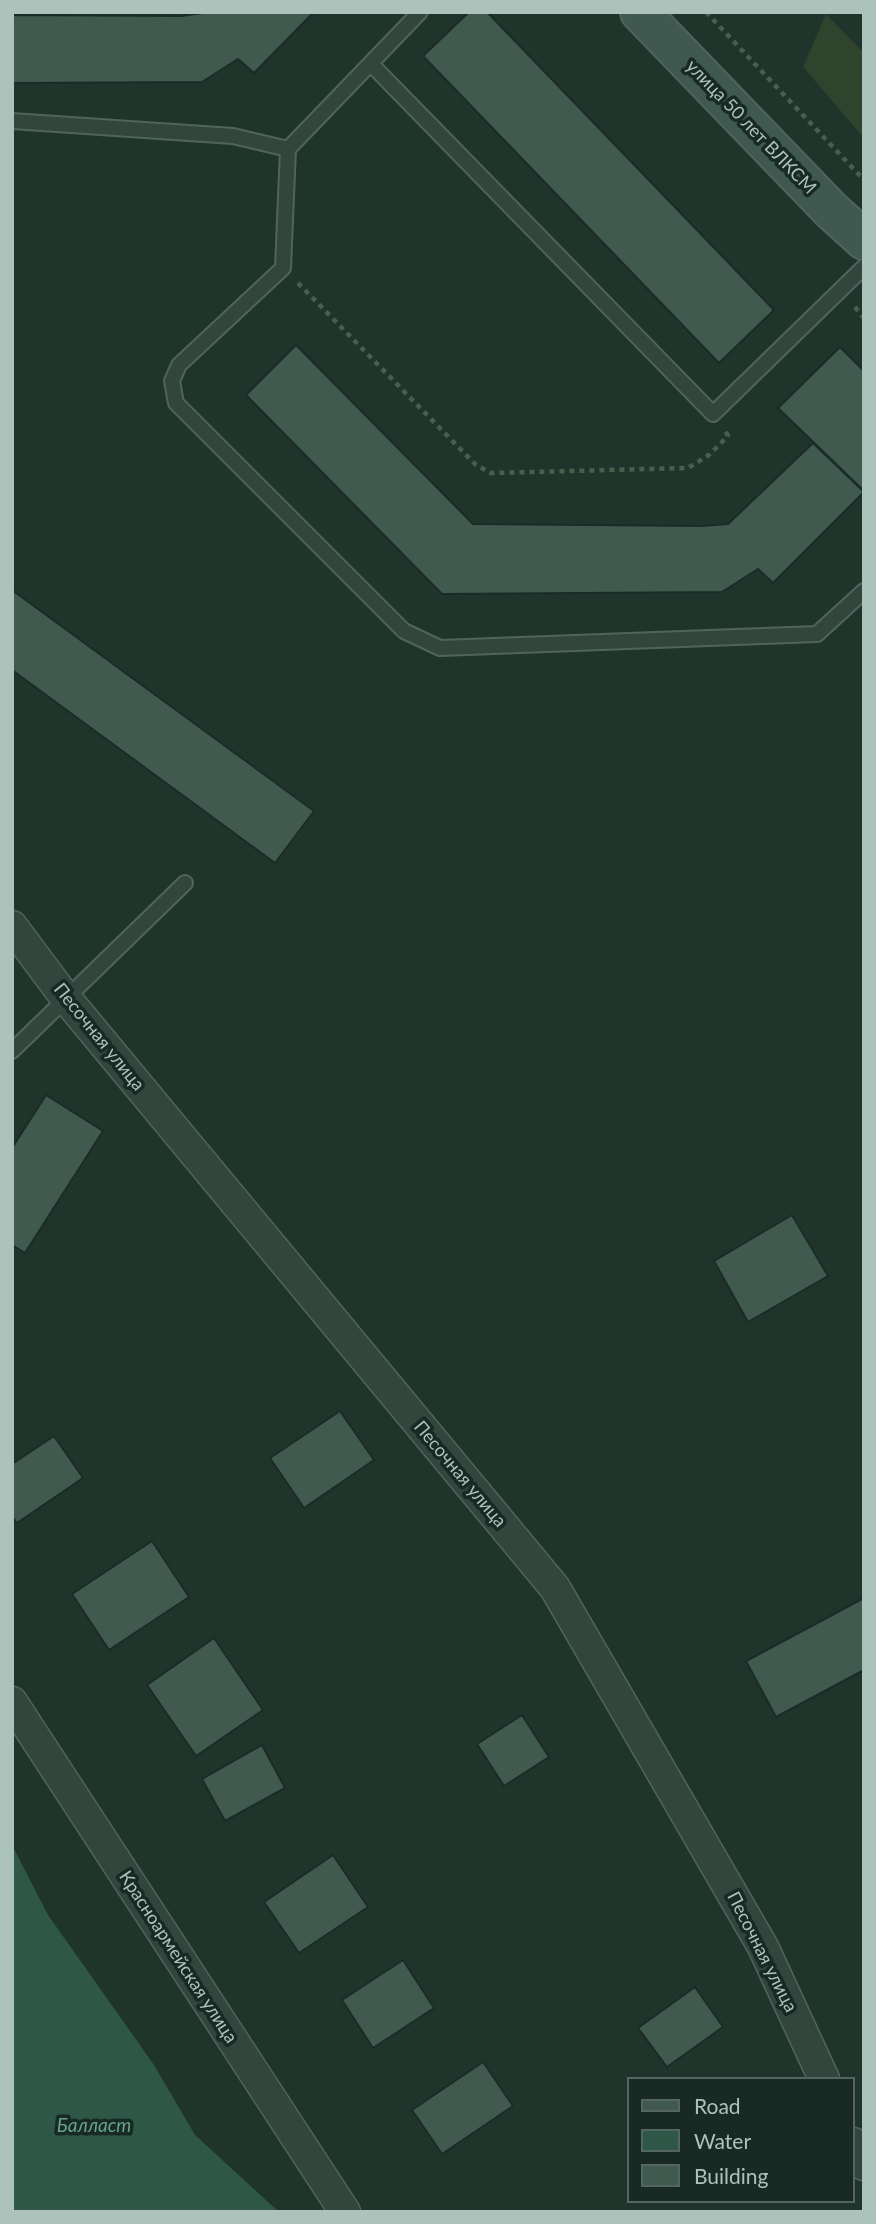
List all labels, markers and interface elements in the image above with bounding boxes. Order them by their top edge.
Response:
street label: улица 50 лет ВЛКСМ [681,56,821,198]
street label: Песочная улица [49,979,149,1095]
street label: Песочная улица [409,1416,511,1532]
street label: Красноармейская улица [114,1867,242,2047]
street label: Песочная улица [722,1888,802,2016]
legend [628,2077,855,2203]
text: Road [694,2093,741,2118]
water label: Балласт [57,2115,131,2137]
text: Water [694,2128,751,2153]
text: Building [694,2163,769,2188]

